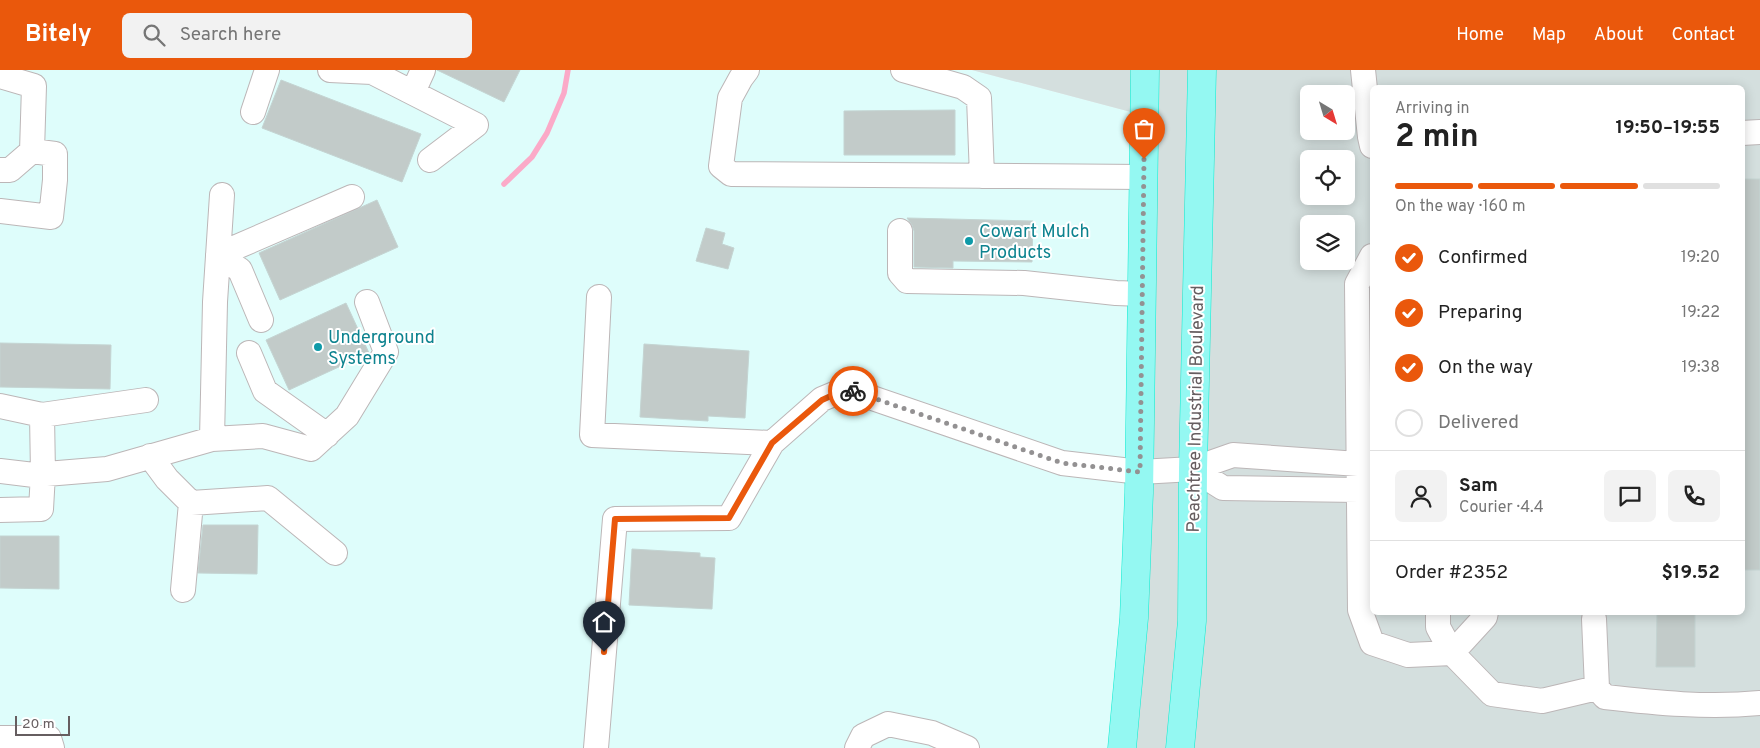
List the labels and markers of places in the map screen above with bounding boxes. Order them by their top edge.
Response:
pin [1123,108,1165,159]
place label: Cowart Mulch Products [979,221,1090,265]
marker: Cowart Mulch Products [963,235,975,247]
place label: Underground Systems [328,327,435,371]
marker: Underground Systems [312,341,324,353]
pin [583,601,625,652]

